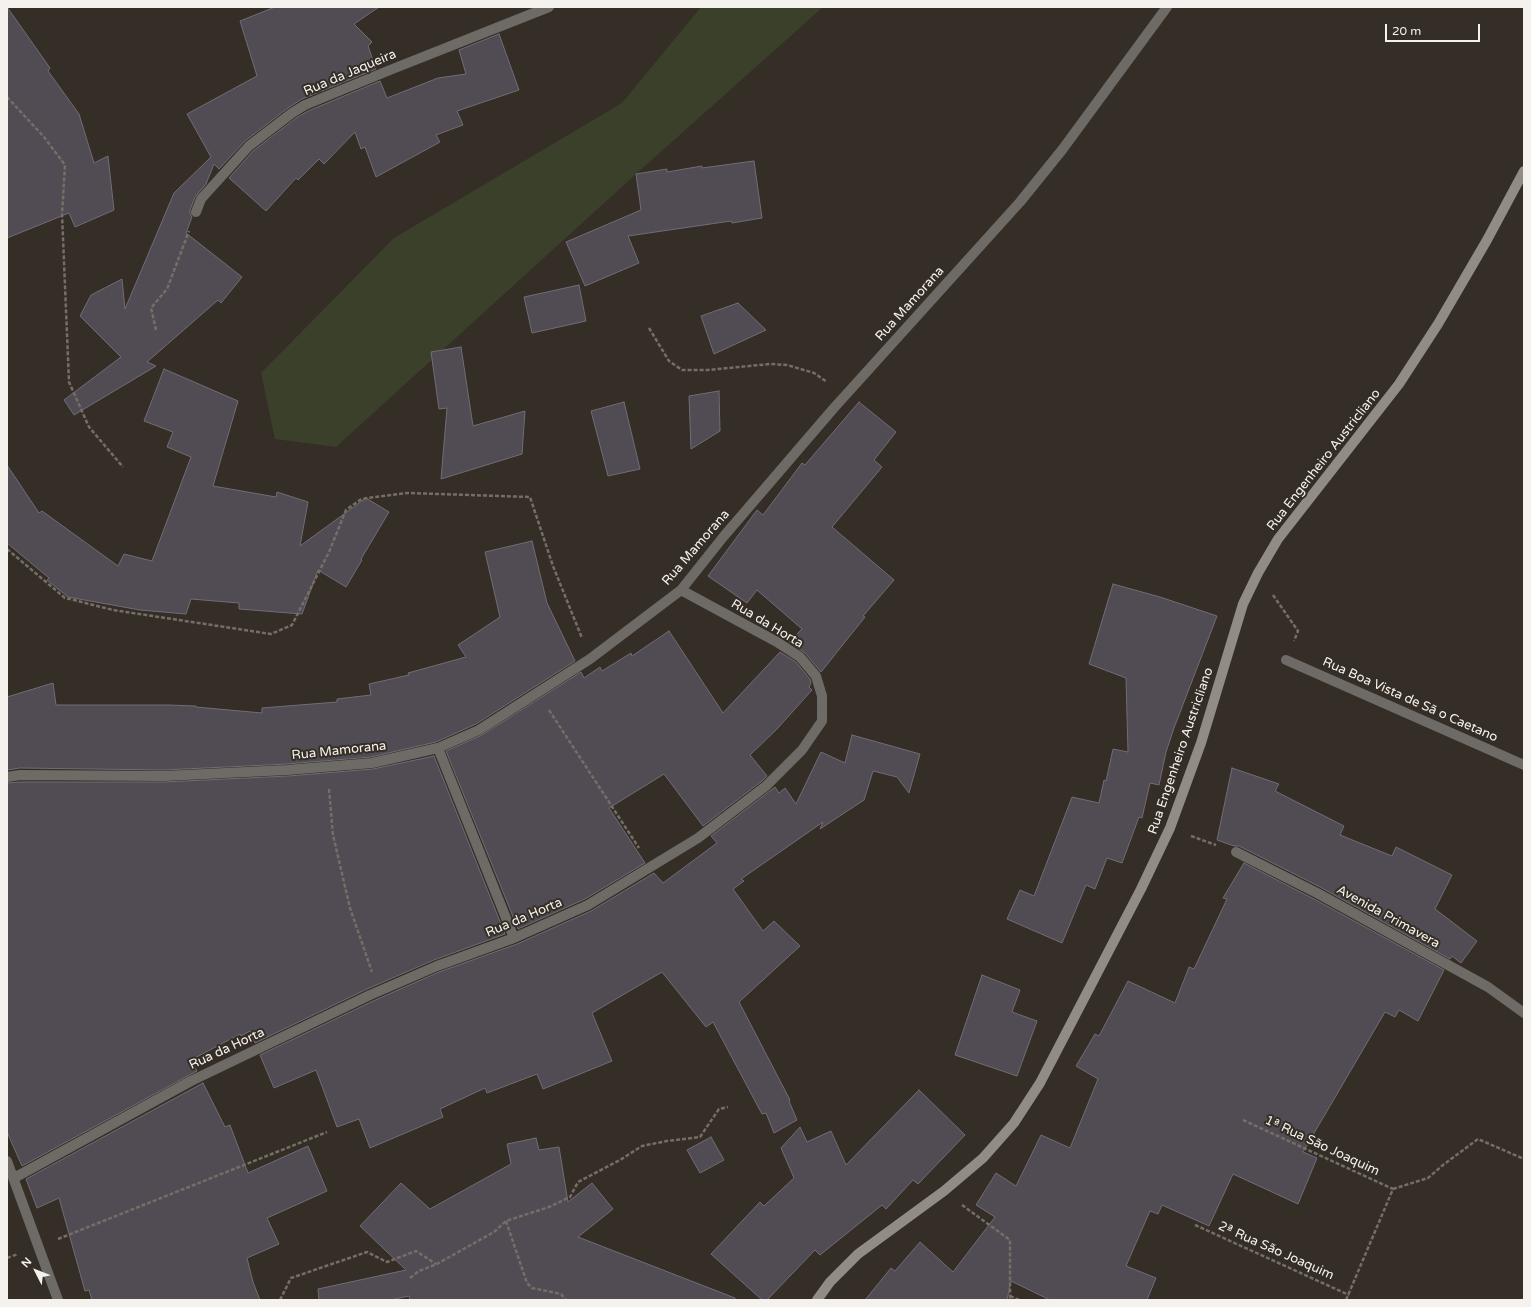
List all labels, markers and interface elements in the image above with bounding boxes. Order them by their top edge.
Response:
scale bar [1387,16,1482,42]
text: 20 m [1392,24,1421,38]
street label: Rua da Jaqueira [301,46,399,100]
street label: Rua Mamorana [872,263,948,345]
street label: Rua Engenheiro Austricliano [1264,386,1384,534]
street label: Rua Mamorana [659,507,733,589]
street label: Rua da Horta [728,596,806,652]
street label: Rua Boa Vista de Sã o Caetano [1320,654,1500,746]
street label: Rua Engenheiro Austricliano [1145,666,1217,836]
street label: Rua Mamorana [291,738,387,764]
street label: Avenida Primavera [1334,882,1442,952]
street label: Rua da Horta [483,895,565,941]
street label: Rua da Horta [187,1025,267,1073]
street label: 1ª Rua São Joaquim [1262,1113,1382,1179]
street label: 2ª Rua São Joaquim [1216,1218,1336,1284]
north arrow [16,1251,56,1291]
text: N [19,1255,34,1270]

